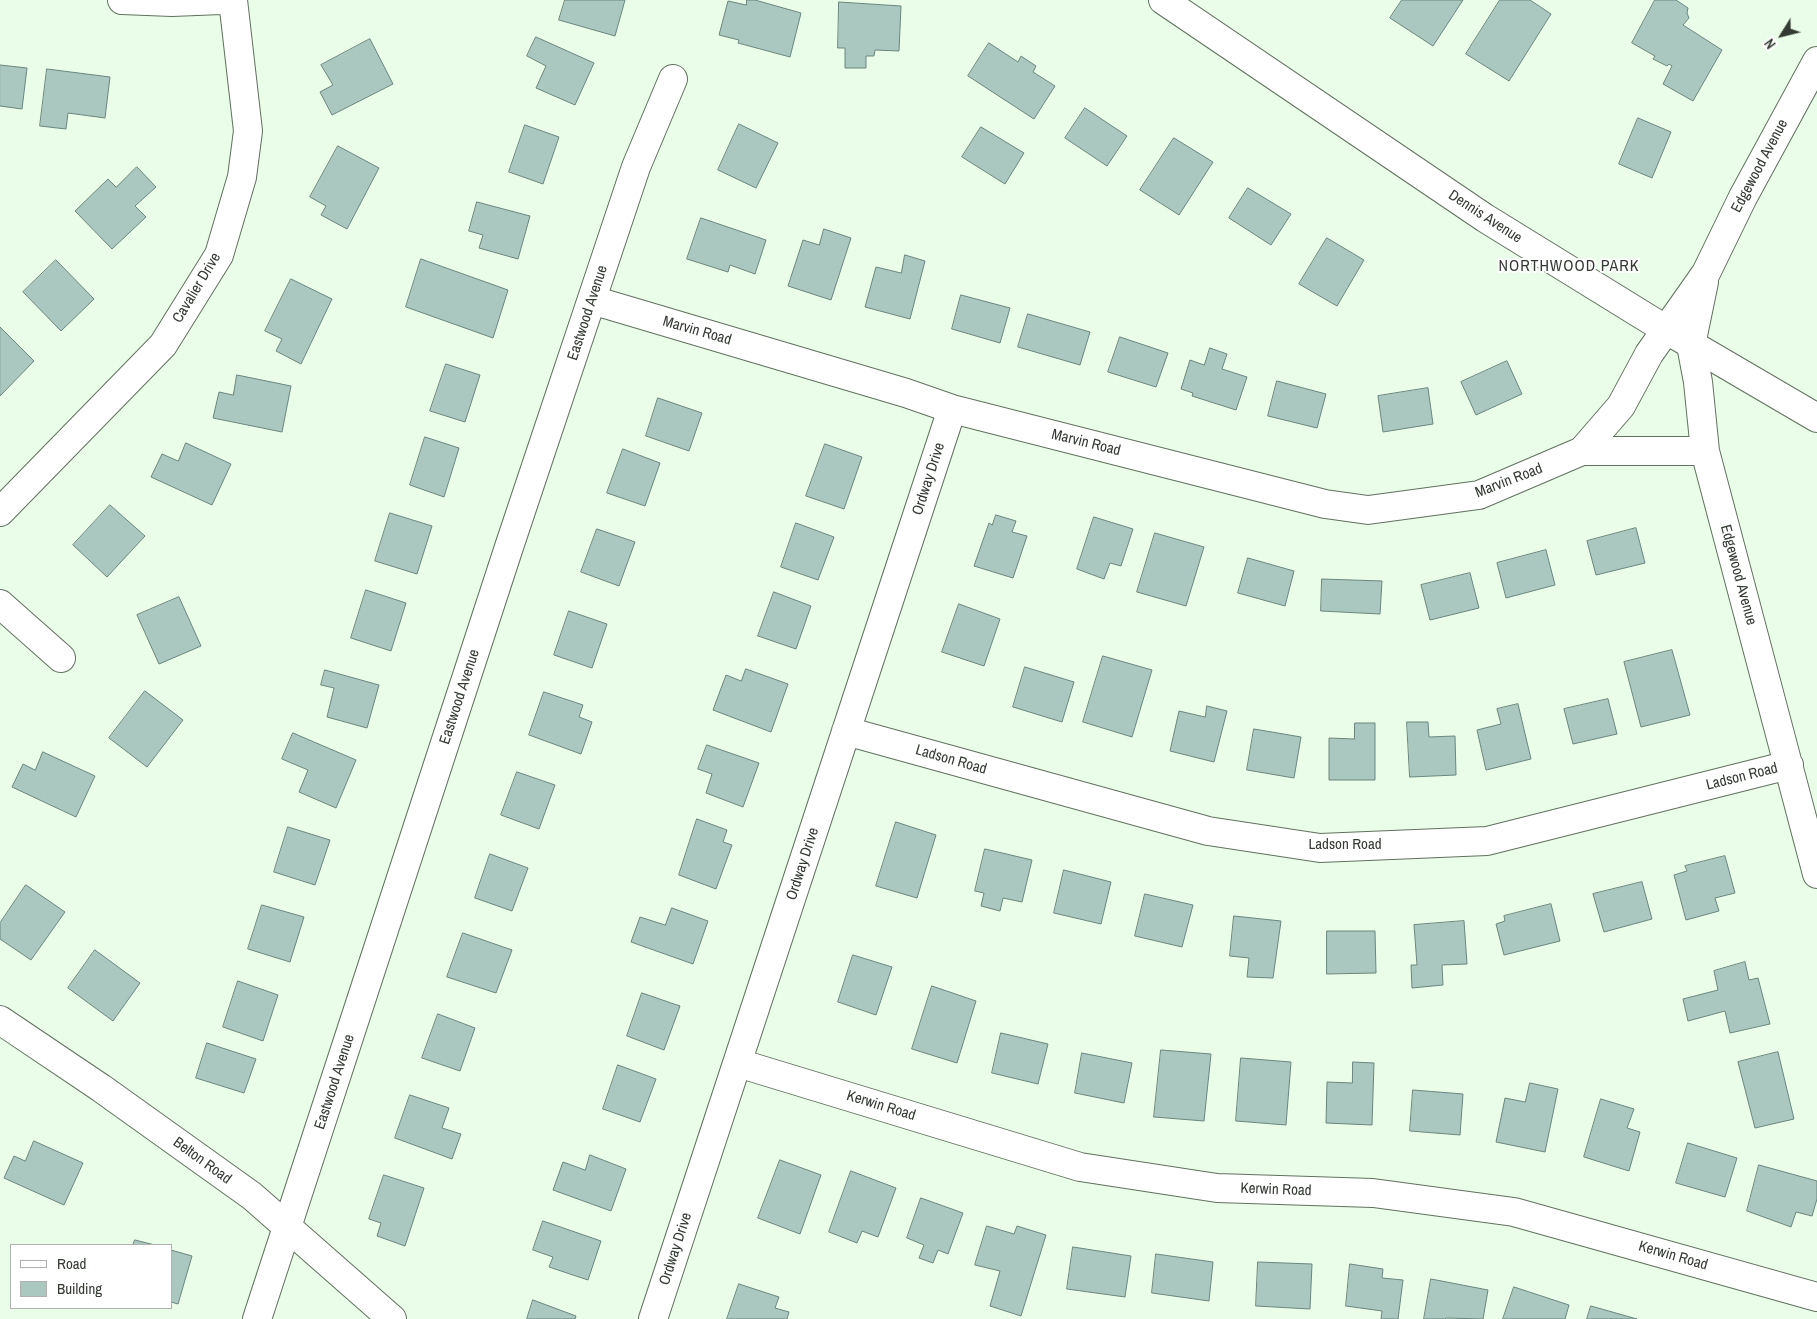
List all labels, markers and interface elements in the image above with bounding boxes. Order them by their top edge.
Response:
north arrow [1757,10,1807,60]
text: N [1760,35,1780,52]
street label: Edgewood Avenue [1728,116,1792,216]
street label: Dennis Avenue [1445,187,1525,247]
street label: Cavalier Drive [169,250,225,326]
district label: NORTHWOOD PARK [1497,257,1641,277]
street label: Eastwood Avenue [564,263,612,363]
street label: Marvin Road [661,313,733,349]
street label: Marvin Road [1050,426,1122,460]
street label: Ordway Drive [909,440,949,518]
street label: Marvin Road [1473,460,1545,502]
street label: Edgewood Avenue [1716,523,1760,627]
street label: Eastwood Avenue [436,647,484,747]
street label: Ladson Road [913,741,989,779]
street label: Ladson Road [1704,759,1780,795]
street label: Ordway Drive [783,825,823,903]
street label: Ladson Road [1308,836,1382,854]
street label: Eastwood Avenue [311,1032,359,1132]
street label: Kerwin Road [844,1087,918,1125]
street label: Belton Road [169,1134,235,1188]
street label: Kerwin Road [1240,1180,1312,1200]
street label: Ordway Drive [656,1210,696,1288]
street label: Kerwin Road [1636,1238,1710,1274]
legend [10,1244,172,1309]
text: Road [57,1253,86,1274]
text: Building [57,1278,102,1299]

